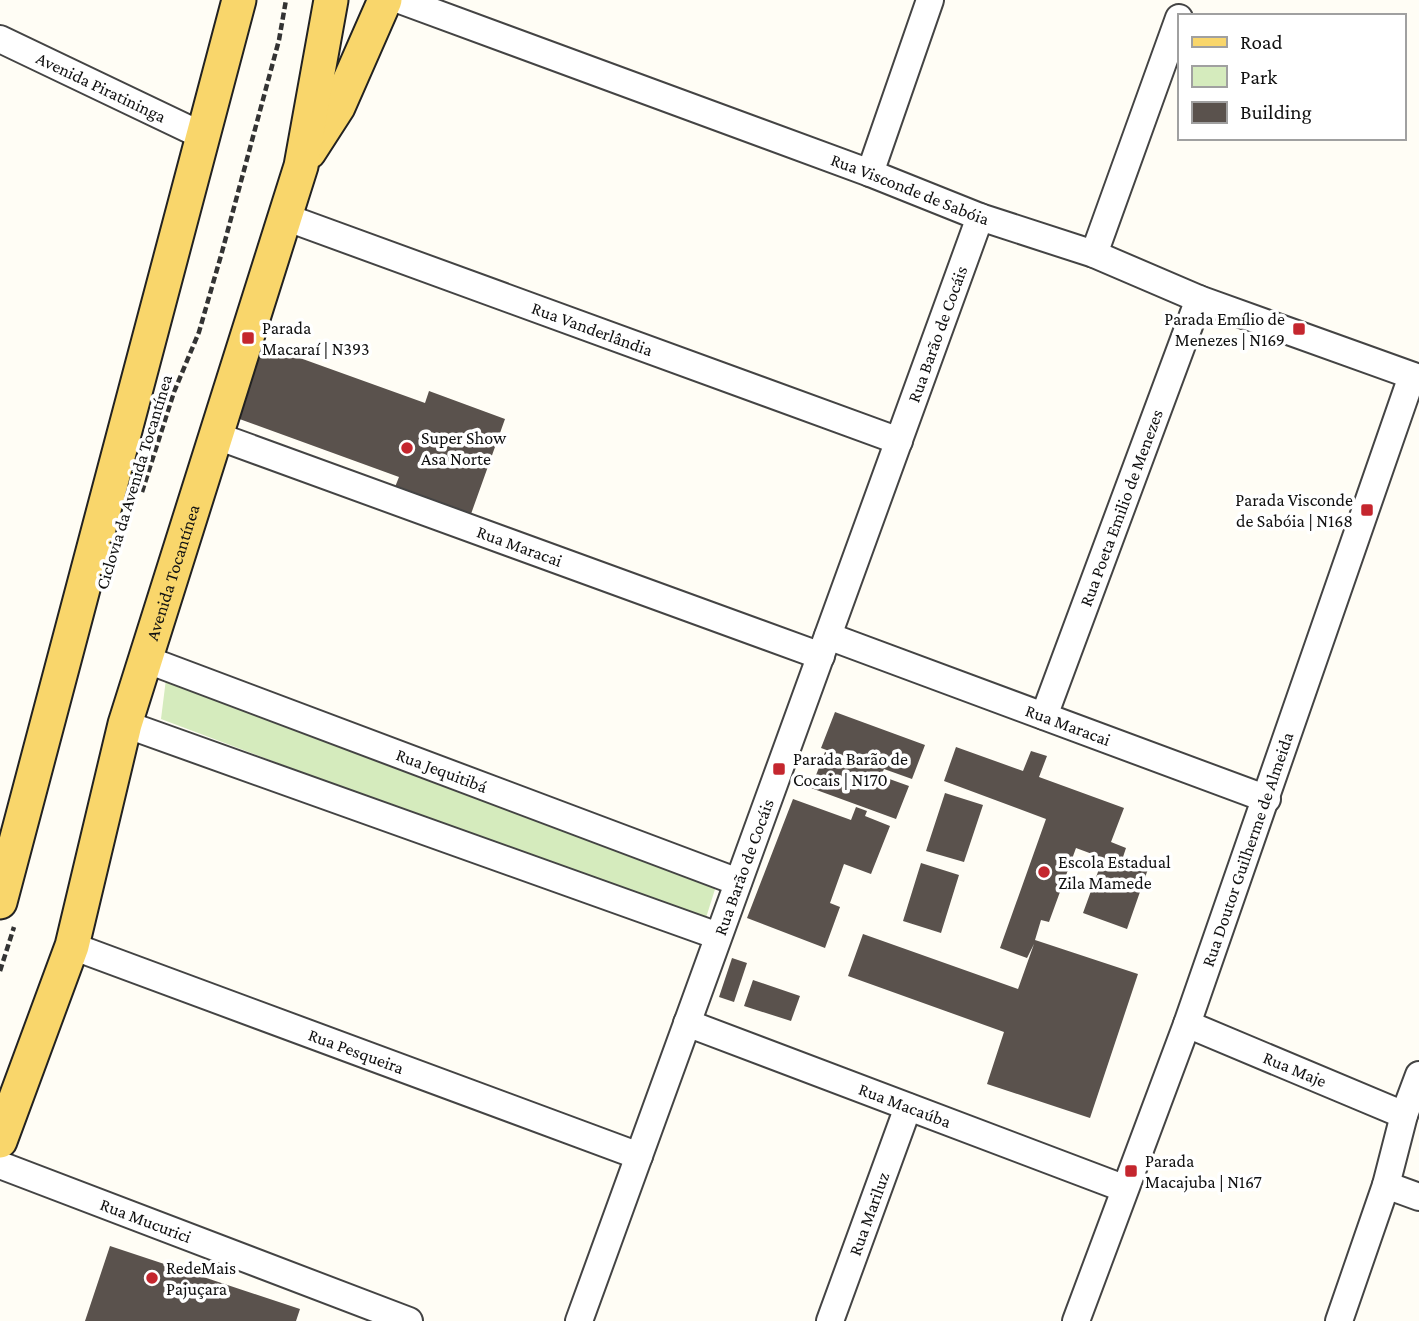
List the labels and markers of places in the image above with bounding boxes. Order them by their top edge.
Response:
place label: Parada Emílio de Menezes | N169 [1164,309,1285,350]
place label: Parada Macaraí | N393 [262,318,369,359]
marker: Parada Emílio de Menezes | N169 [1291,321,1307,337]
marker: Parada Macaraí | N393 [240,330,256,346]
place label: Super Show Asa Norte [421,428,507,469]
marker: Super Show Asa Norte [399,440,415,456]
place label: Parada Visconde de Sabóia | N168 [1235,490,1353,531]
marker: Parada Visconde de Sabóia | N168 [1359,502,1375,518]
place label: Parada Barão de Cocais | N170 [793,749,908,790]
marker: Parada Barão de Cocais | N170 [771,761,787,777]
place label: Escola Estadual Zila Mamede [1058,852,1171,893]
marker: Escola Estadual Zila Mamede [1036,864,1052,880]
place label: Parada Macajuba | N167 [1145,1151,1262,1193]
marker: Parada Macajuba | N167 [1123,1163,1139,1179]
place label: RedeMais Pajuçara [166,1258,236,1300]
marker: RedeMais Pajuçara [144,1270,160,1286]

